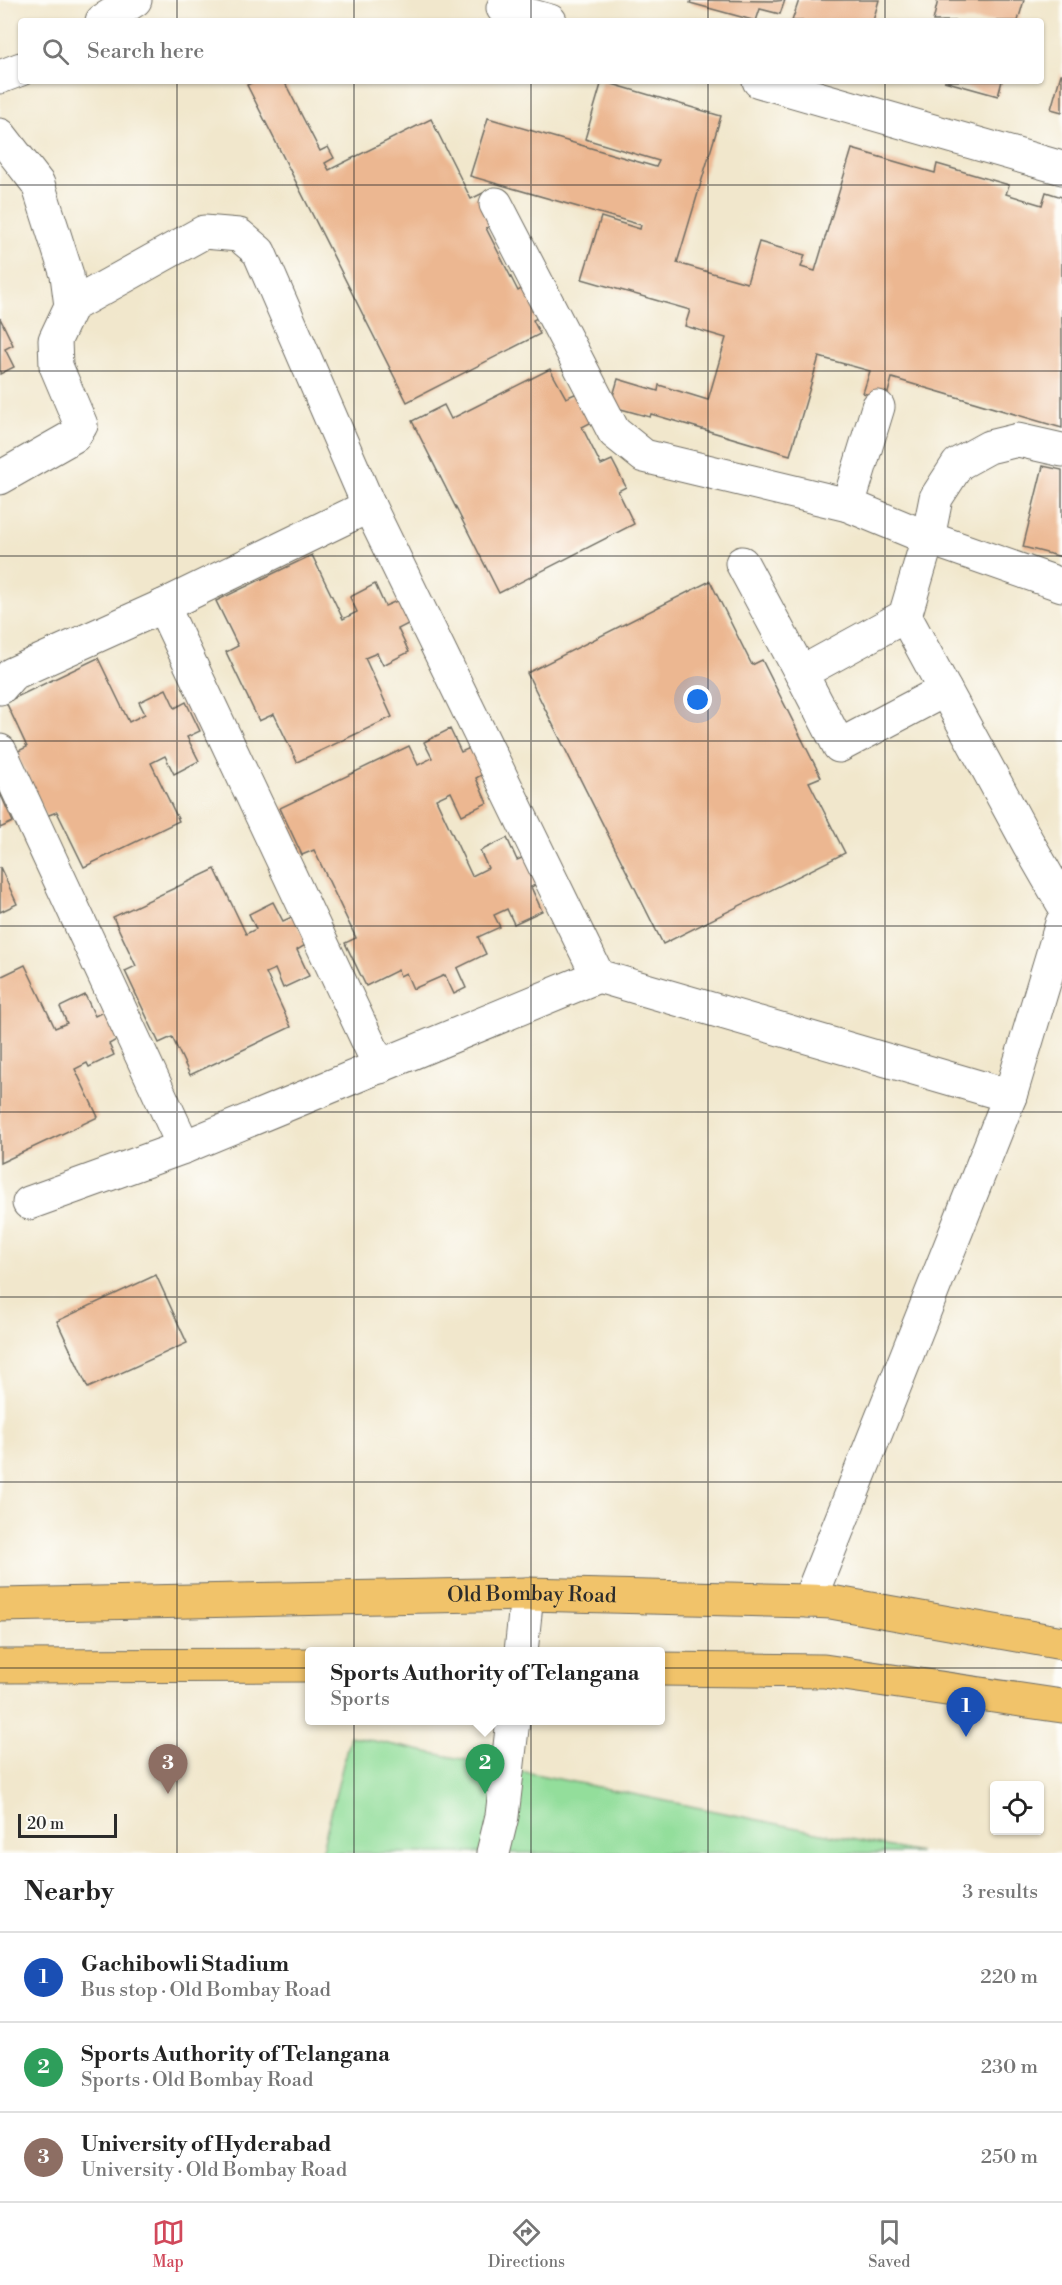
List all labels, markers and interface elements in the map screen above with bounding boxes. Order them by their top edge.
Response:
search box [18,18,1044,84]
icon: search [39,35,72,68]
text: Search here [87,38,204,65]
your location [683,685,712,714]
street label: Old Bombay Road [447,1581,617,1609]
popup [305,1647,665,1725]
text: Sports Authority of Telangana [331,1660,639,1687]
text: Sports [331,1687,390,1712]
pin: 1 [946,1688,986,1737]
pin: 3 [148,1744,188,1794]
pin: 2 [466,1744,504,1794]
map controls [990,1781,1044,1835]
button: locate [990,1781,1044,1835]
scale bar [18,1811,117,1838]
text: 20 m [27,1814,64,1834]
text: Nearby [24,1876,114,1908]
text: 3 results [962,1880,1038,1905]
text: Gachibowli Stadium [81,1951,289,1978]
text: 1 [39,1965,48,1990]
text: 220 m [980,1965,1038,1990]
text: Bus stop · Old Bombay Road [81,1978,331,2003]
text: Sports Authority of Telangana [81,2041,390,2068]
text: 2 [37,2055,50,2080]
text: 230 m [981,2055,1038,2080]
text: Sports · Old Bombay Road [81,2068,313,2093]
text: University of Hyderabad [81,2131,332,2158]
text: 3 [37,2145,50,2170]
text: 250 m [981,2145,1038,2170]
text: University · Old Bombay Road [81,2158,347,2183]
tab: Map [152,2216,185,2272]
tab: Directions [488,2216,565,2272]
tab: Saved [868,2216,910,2272]

